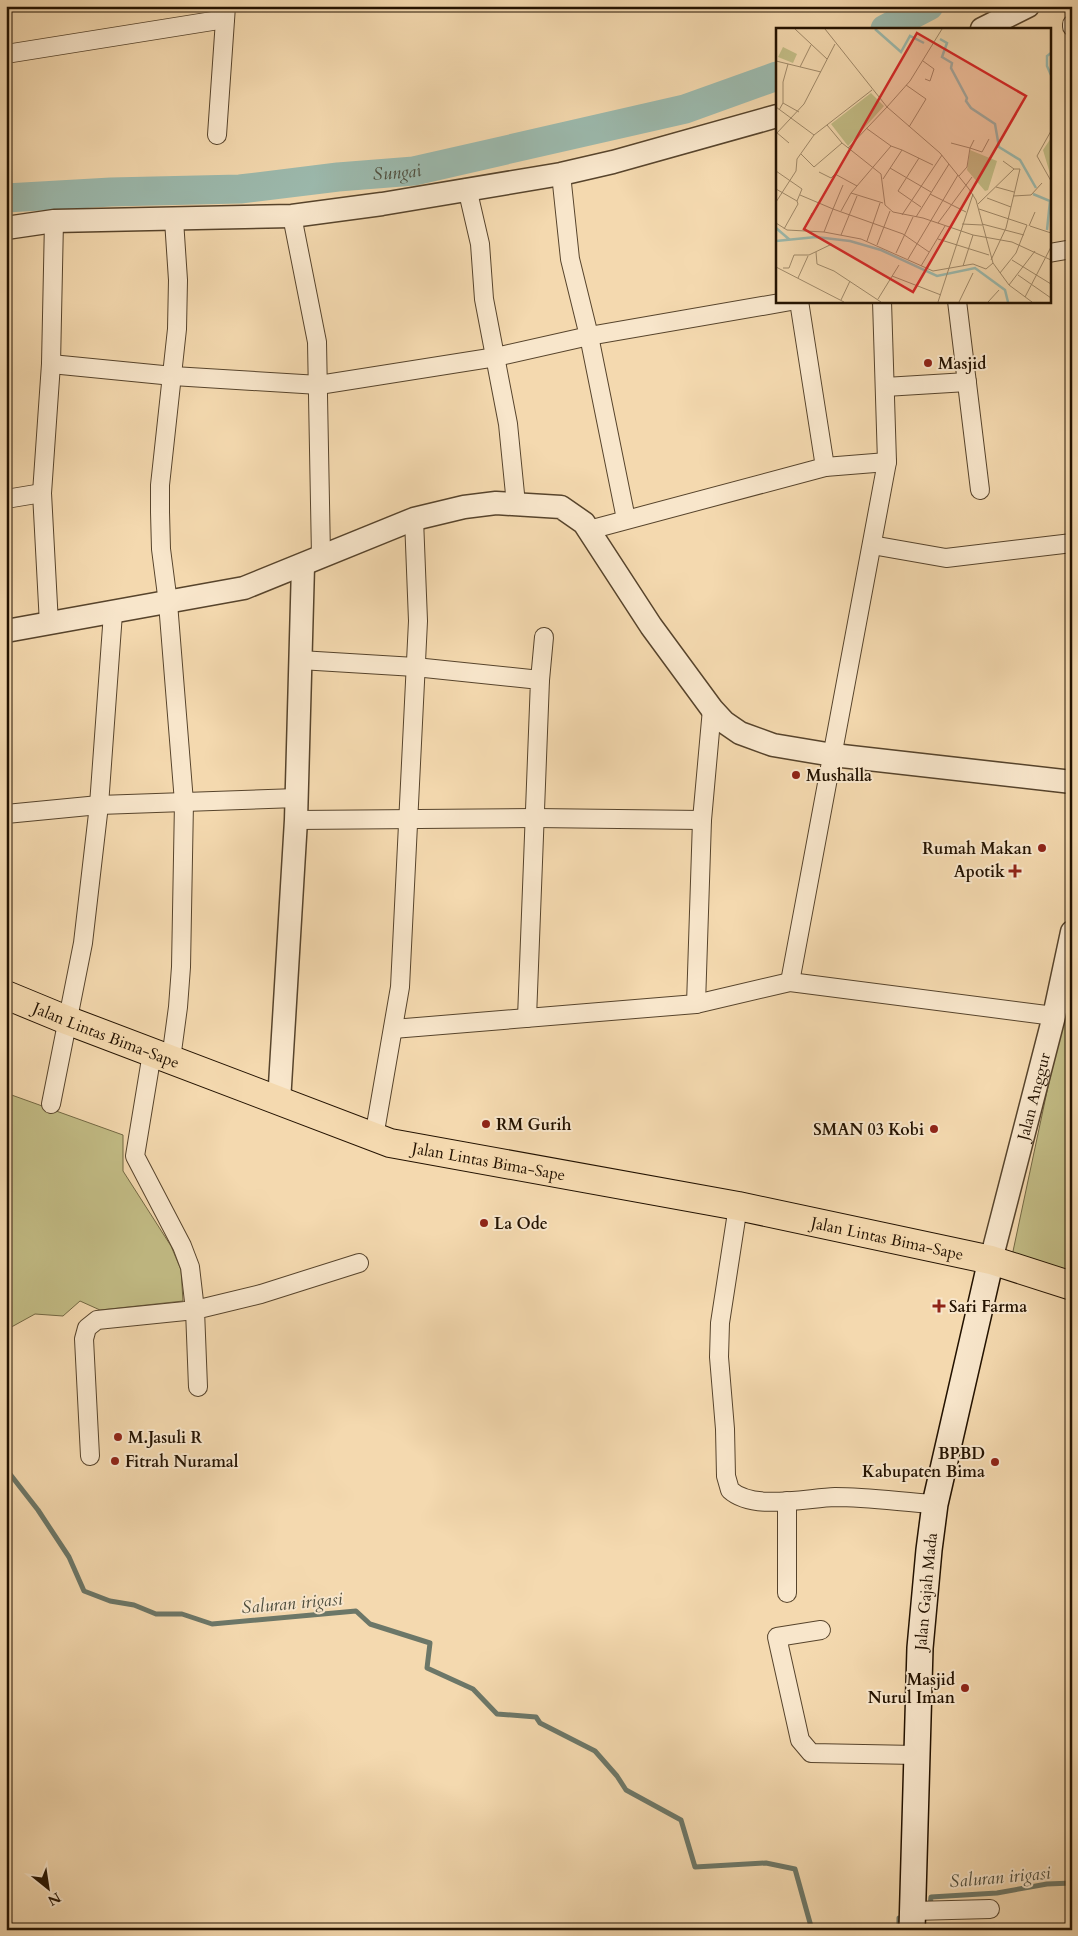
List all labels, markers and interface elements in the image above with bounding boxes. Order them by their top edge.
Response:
inset map [776,28,1050,302]
water label: Sungai [372,158,425,187]
place label: Masjid [938,353,986,375]
marker: Masjid [922,357,934,369]
place label: Mushalla [806,765,872,787]
marker: Mushalla [790,769,802,781]
place label: Rumah Makan [922,838,1033,860]
marker: Rumah Makan [1036,842,1048,854]
place label: Apotik [954,861,1005,883]
marker: Apotik [1009,865,1021,877]
street label: Jalan Lintas Bima-Sape [28,997,182,1074]
street label: Jalan Anggur [1012,1050,1056,1145]
place label: RM Gurih [496,1114,572,1136]
marker: RM Gurih [480,1118,492,1130]
place label: SMAN 03 Kobi [813,1119,924,1141]
marker: SMAN 03 Kobi [928,1123,940,1135]
street label: Jalan Lintas Bima-Sape [408,1137,567,1187]
street label: Jalan Lintas Bima-Sape [807,1211,965,1266]
place label: La Ode [494,1213,548,1235]
marker: La Ode [478,1217,490,1229]
place label: Sari Farma [949,1296,1027,1318]
marker: Sari Farma [933,1300,945,1312]
place label: M.Jasuli R [128,1427,202,1449]
marker: M.Jasuli R [112,1431,124,1443]
place label: BPBD Kabupaten Bima [862,1443,985,1483]
place label: Fitrah Nuramal [125,1451,239,1473]
marker: Fitrah Nuramal [109,1455,121,1467]
marker: BPBD Kabupaten Bima [989,1456,1001,1468]
street label: Jalan Gajah Mada [910,1531,943,1653]
water label: Saluran irigasi [240,1587,345,1620]
place label: Masjid Nurul Iman [868,1669,956,1709]
marker: Masjid Nurul Iman [959,1682,971,1694]
water label: Saluran irigasi [948,1861,1053,1894]
north arrow [22,1864,72,1914]
text: N [44,1888,64,1910]

